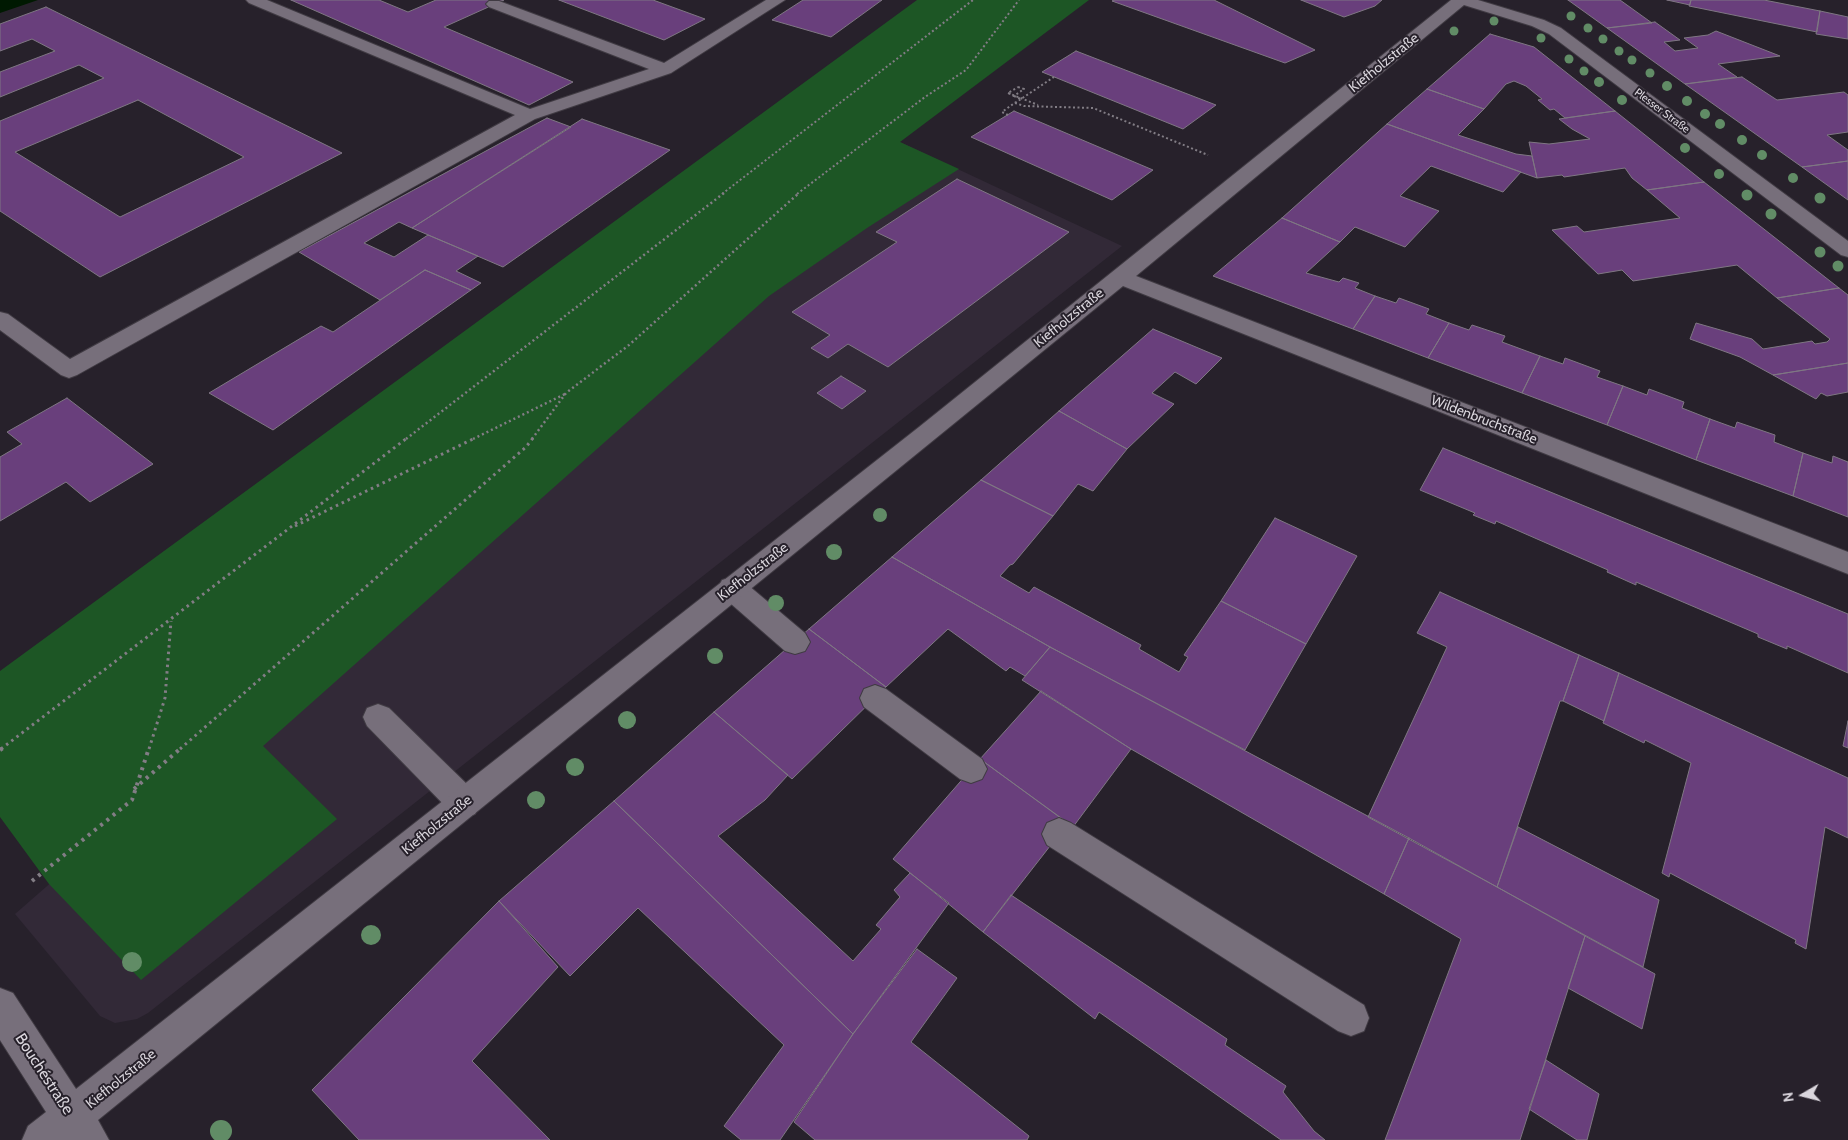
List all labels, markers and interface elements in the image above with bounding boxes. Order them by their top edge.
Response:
street label: Kiefholzstraße [1346,30,1422,96]
street label: Plesser Straße [1632,86,1692,136]
street label: Kiefholzstraße [1031,285,1107,351]
street label: Wildenbruchstraße [1429,392,1539,448]
street label: Kiefholzstraße [714,539,792,605]
street label: Kiefholzstraße [399,792,475,858]
street label: Bouchéstraße [11,1030,77,1118]
street label: Kiefholzstraße [83,1046,159,1112]
north arrow [1778,1070,1828,1120]
text: N [1779,1091,1798,1103]

